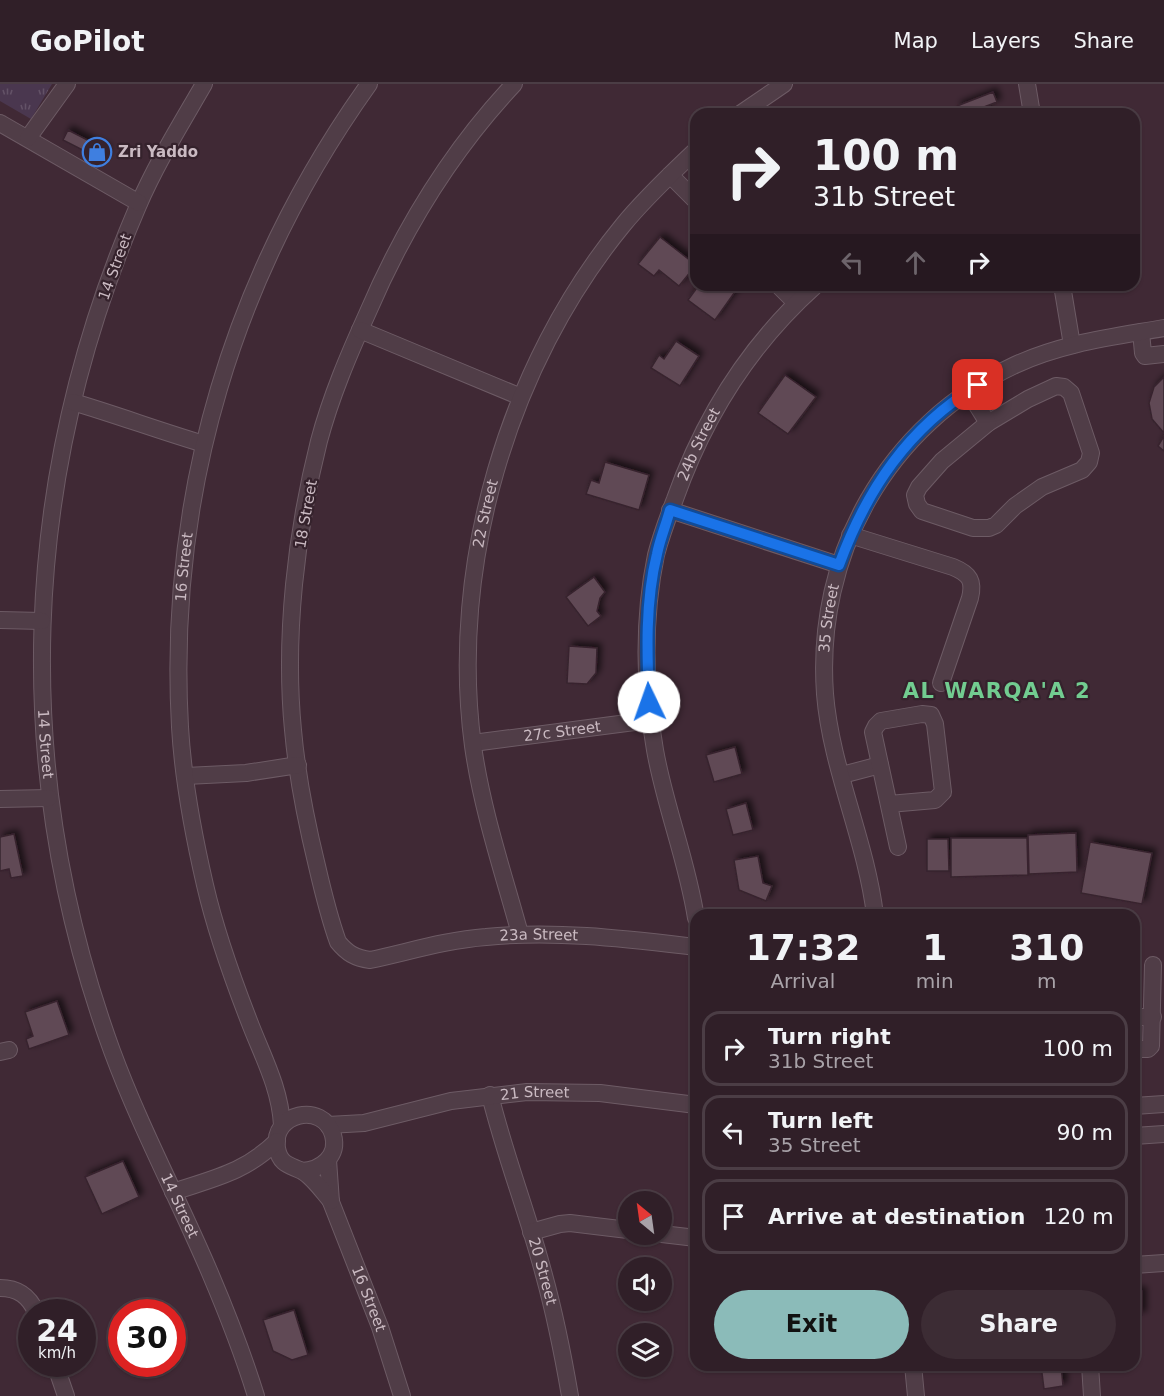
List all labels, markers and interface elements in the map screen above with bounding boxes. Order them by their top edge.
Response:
text: GoPilot [30,25,145,58]
text: Map [894,29,938,53]
text: Layers [971,29,1040,53]
text: Share [1073,29,1134,53]
text: 100 m [813,131,959,180]
icon: right [714,132,792,210]
shop icon: Zri Yaddo [81,136,113,168]
place label: Zri Yaddo [118,143,198,161]
text: 31b Street [813,181,955,212]
street label: 14 Street [95,231,135,303]
icon: left [836,246,869,279]
icon: ahead [899,246,932,279]
icon: right [962,246,995,279]
pin [952,359,1003,410]
icon: arrive [961,368,994,401]
street label: 24b Street [674,404,724,483]
street label: 22 Street [469,477,502,549]
street label: 18 Street [291,478,321,550]
street label: 16 Street [172,531,197,602]
street label: 35 Street [815,582,843,653]
position arrow [617,670,681,734]
district label: AL WARQA'A 2 [903,679,1091,703]
street label: 14 Street [34,709,57,780]
street label: 27c Street [523,717,602,745]
street label: 23a Street [499,925,579,945]
text: 17:32 [746,927,860,968]
text: 1 [922,927,947,968]
text: 310 [1009,927,1084,968]
text: Arrival [770,969,835,993]
text: min [916,969,954,993]
text: m [1037,969,1057,993]
text: Turn right [768,1024,891,1049]
icon: right [717,1032,750,1065]
text: 100 m [1043,1036,1113,1061]
text: 31b Street [768,1049,873,1073]
street label: 21 Street [499,1083,570,1104]
text: Turn left [768,1108,873,1133]
icon: left [717,1116,750,1149]
text: 90 m [1057,1120,1113,1145]
text: 35 Street [768,1133,861,1157]
street label: 14 Street [157,1170,202,1241]
north arrow [618,1191,672,1245]
map controls [618,1191,672,1377]
icon: arrive [717,1200,750,1233]
text: Arrive at destination [768,1204,1025,1229]
text: 120 m [1043,1204,1114,1229]
street label: 20 Street [525,1235,560,1307]
button: sound [618,1257,672,1311]
street label: 16 Street [348,1263,390,1334]
button: Exit [714,1290,909,1359]
button: Share [921,1290,1116,1359]
speed limit sign: 30 [108,1299,186,1377]
text: 24 [36,1313,78,1348]
button: layers [618,1323,672,1377]
text: km/h [38,1344,76,1362]

